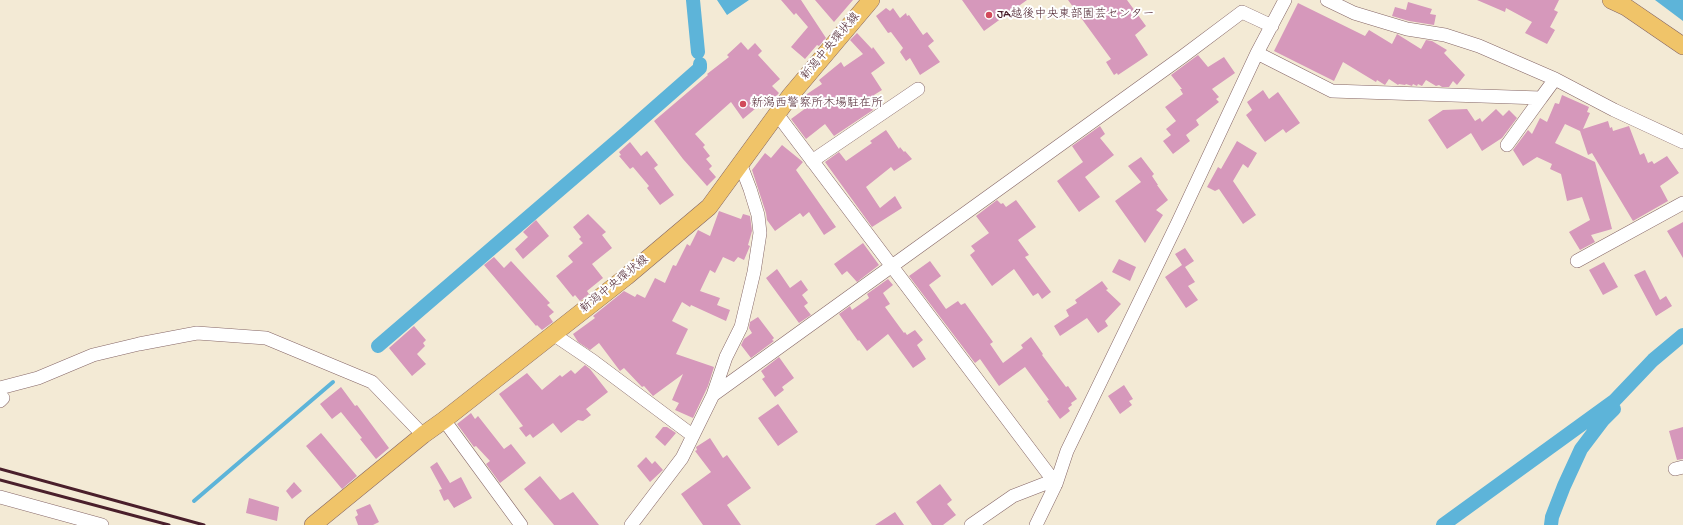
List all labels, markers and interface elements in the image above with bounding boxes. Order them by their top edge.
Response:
place label: JA越後中央東部園芸センター [997,8,1154,22]
street label: 新潟中央環状線 [798,10,864,84]
marker: JA越後中央東部園芸センター [984,10,994,20]
place label: 新潟西警察所木場駐在所 [751,97,883,111]
marker: 新潟西警察所木場駐在所 [738,99,748,109]
street label: 新潟中央環状線 [578,253,652,317]

